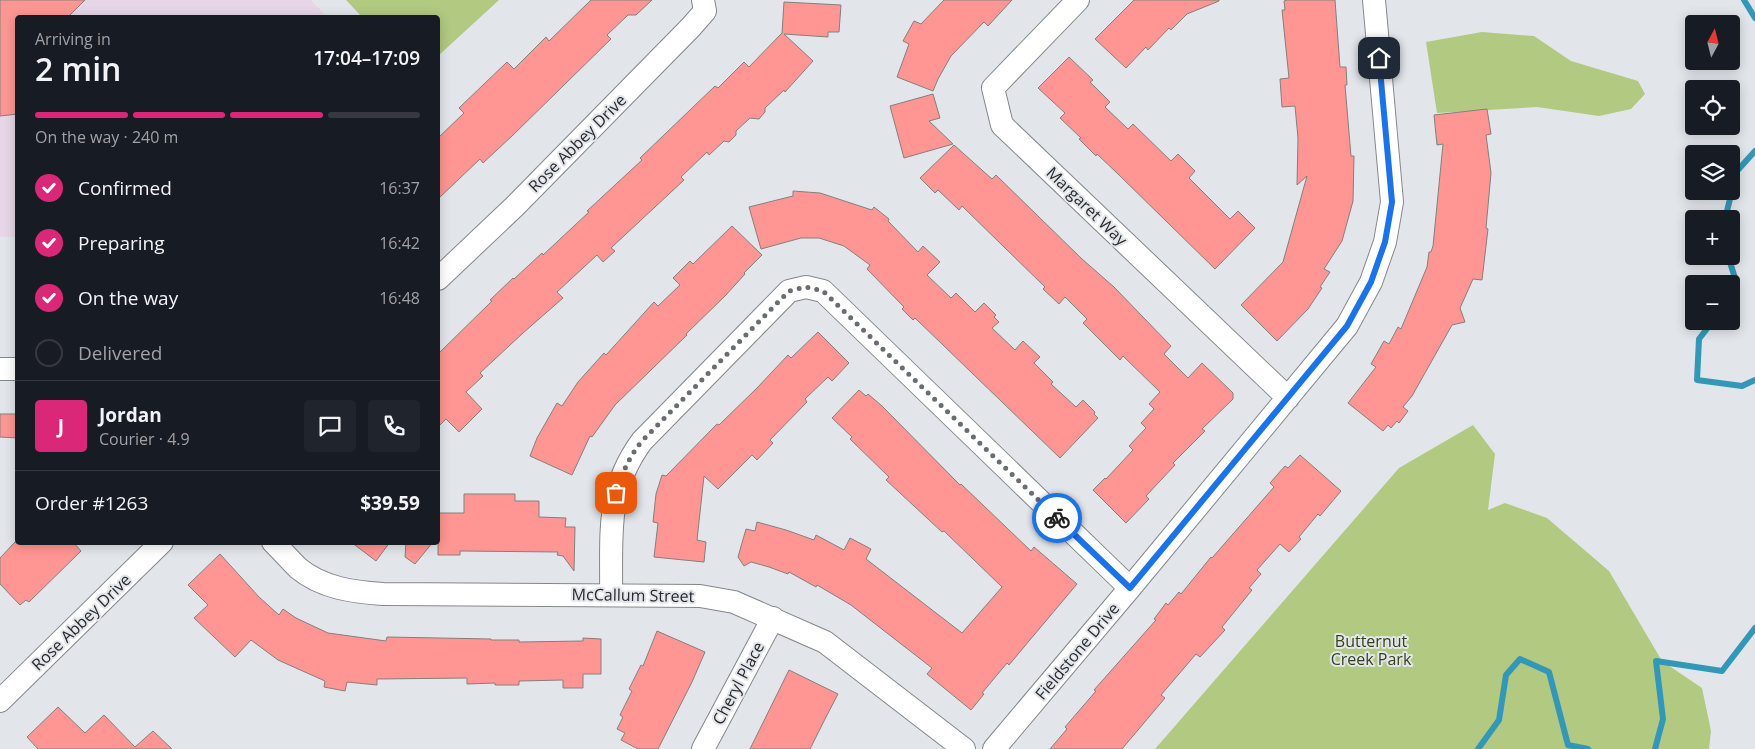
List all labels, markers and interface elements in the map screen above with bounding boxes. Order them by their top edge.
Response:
north arrow [1685,15,1740,70]
map controls [1685,15,1740,330]
text: Arriving in [35,28,111,50]
pin [1358,37,1400,79]
icon: home [1365,44,1393,72]
text: 17:04–17:09 [313,45,420,71]
text: 2 min [35,47,121,90]
button: locate [1685,80,1740,135]
street label: Rose Abbey Drive [523,89,631,197]
text: On the way · 240 m [35,126,178,148]
button: layers [1685,145,1740,200]
street label: Margaret Way [1042,162,1133,251]
icon: check [35,174,63,202]
text: Confirmed [78,175,172,201]
text: 16:37 [379,177,420,199]
button: + [1685,210,1740,265]
icon: check [35,229,63,257]
text: Preparing [78,230,165,256]
text: 16:42 [379,232,420,254]
button: − [1685,275,1740,330]
icon: check [35,284,63,312]
text: On the way [78,285,178,311]
text: 16:48 [379,287,420,309]
text: Delivered [78,340,162,366]
button: chat [304,400,356,452]
button: phone [368,400,420,452]
text: Jordan [99,402,162,428]
text: J [58,413,64,439]
text: Courier · 4.9 [99,428,190,450]
pin [595,472,637,514]
icon: bag [602,479,630,507]
text: Order #1263 [35,490,148,516]
text: $39.59 [360,490,420,516]
courier [1032,493,1082,543]
icon: bike [1043,504,1071,532]
street label: Rose Abbey Drive [27,569,136,675]
street label: McCallum Street [572,583,695,607]
street label: Fieldstone Drive [1030,598,1124,704]
park label: Butternut Creek Park [1331,630,1412,670]
street label: Cheryl Place [707,638,769,728]

